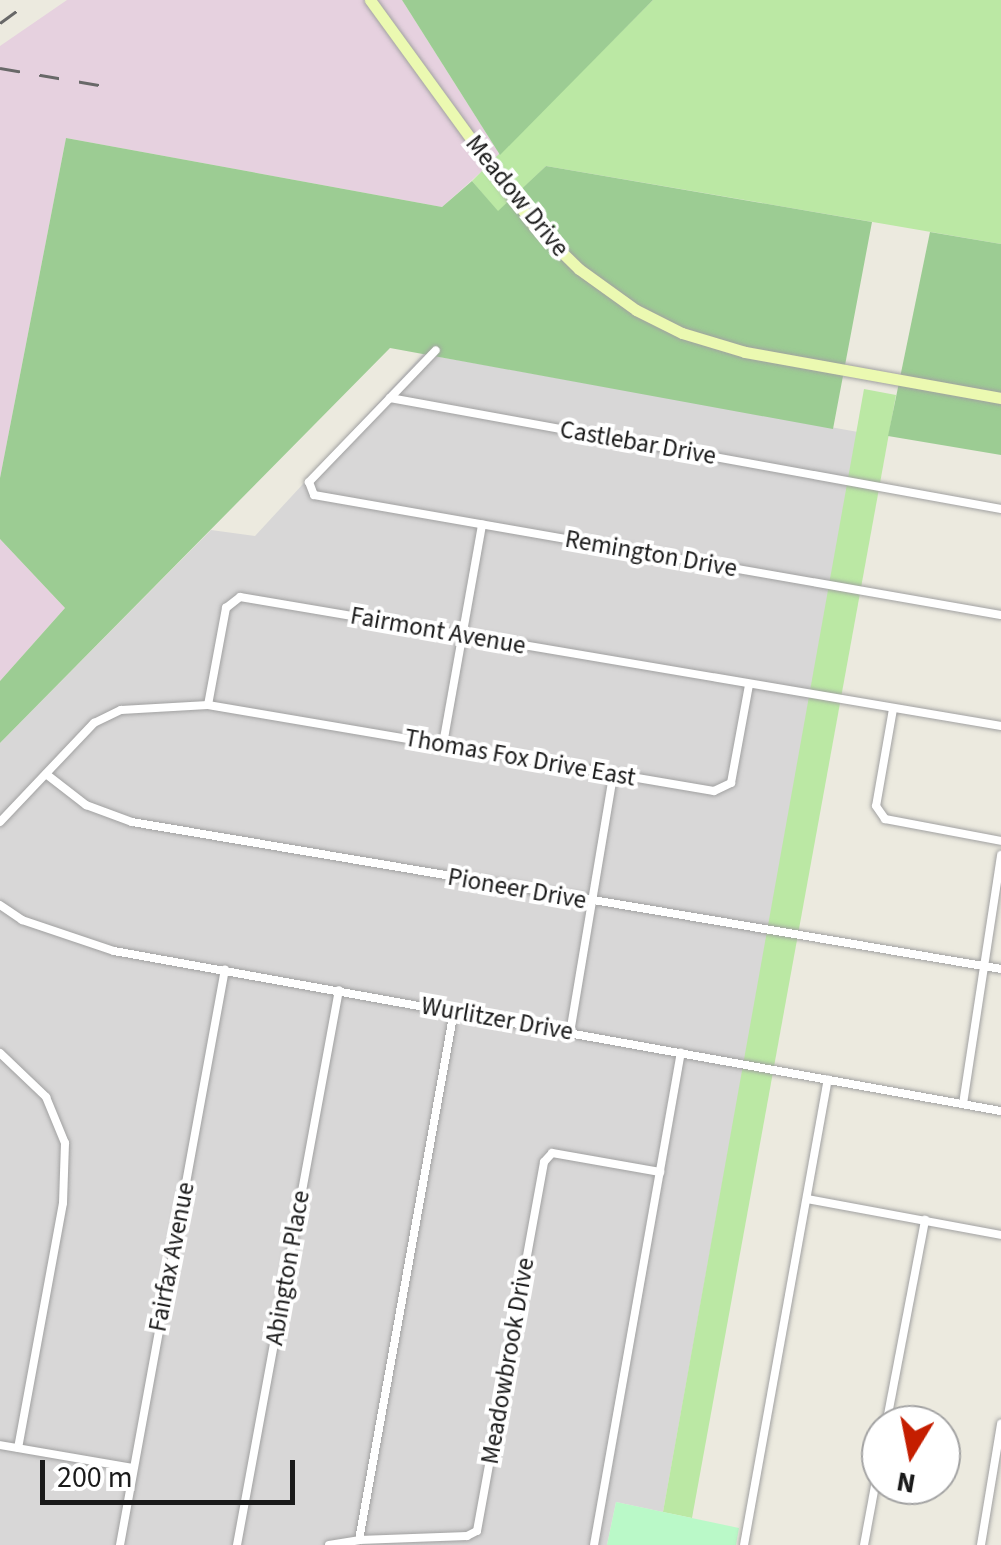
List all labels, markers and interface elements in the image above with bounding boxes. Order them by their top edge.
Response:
street label: Meadow Drive [459,129,575,263]
street label: Castlebar Drive [558,415,718,471]
street label: Remington Drive [563,524,739,584]
street label: Fairmont Avenue [348,601,528,661]
street label: Thomas Fox Drive East [402,723,638,793]
street label: Pioneer Drive [445,862,589,916]
street label: Wurlitzer Drive [419,991,575,1047]
street label: Fairfax Avenue [143,1180,201,1334]
street label: Abington Place [260,1188,316,1348]
street label: Meadowbrook Drive [475,1255,541,1467]
north arrow [861,1405,961,1505]
scale bar [45,1440,300,1502]
text: 200 m [57,1456,133,1499]
text: N [893,1461,919,1504]

